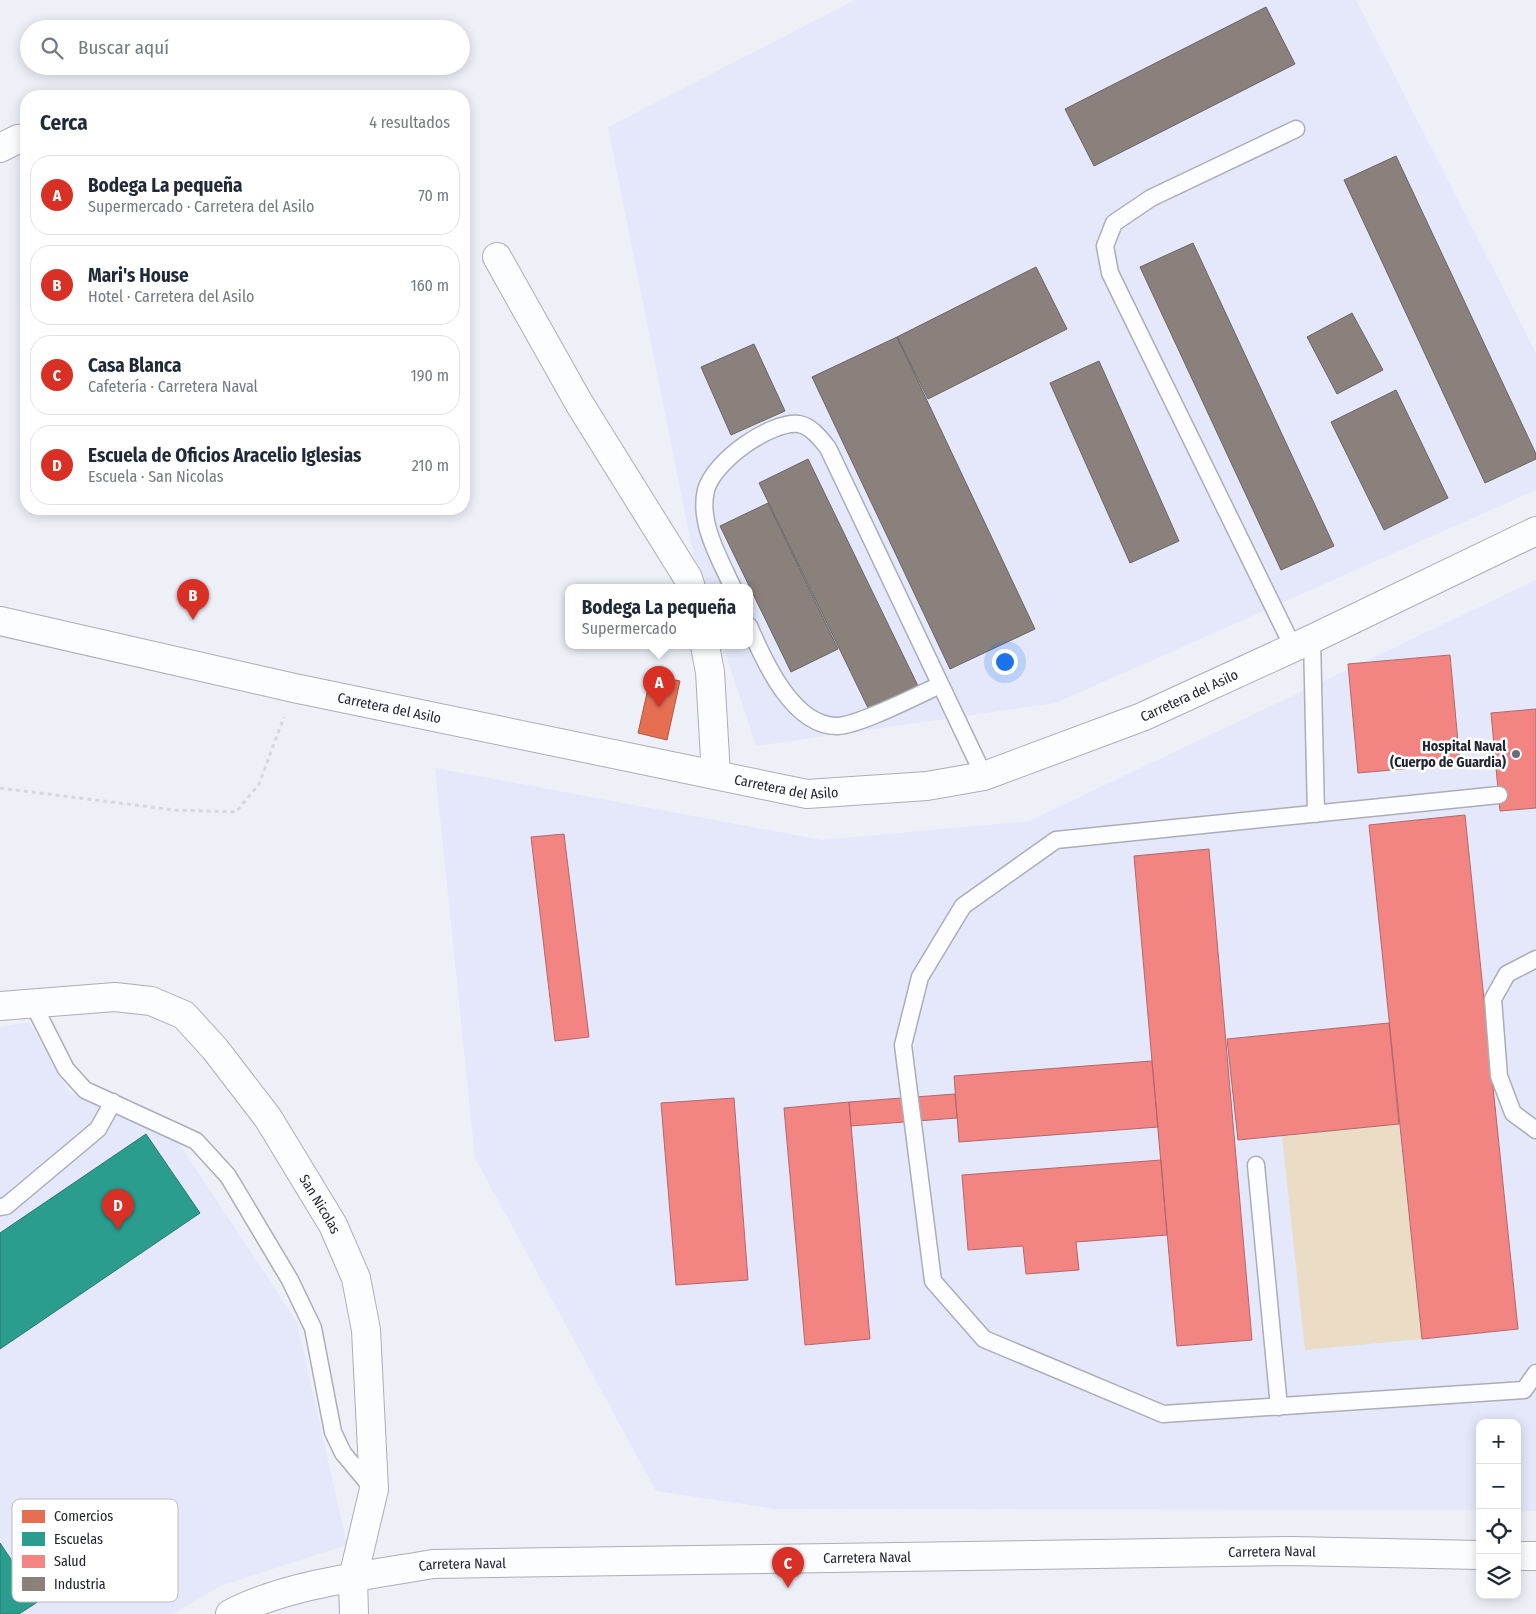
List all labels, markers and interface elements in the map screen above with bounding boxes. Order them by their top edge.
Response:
search box [20,20,470,75]
icon: search [38,34,66,62]
text: Buscar aquí [78,36,169,59]
text: Cerca [40,110,88,136]
text: 4 resultados [369,113,450,132]
text: Bodega La pequeña [88,174,243,197]
text: A [53,186,61,205]
text: 70 m [418,186,449,205]
text: Supermercado · Carretera del Asilo [88,197,314,216]
text: Mari's House [88,264,189,287]
text: B [53,276,61,295]
text: 160 m [410,276,449,295]
text: Hotel · Carretera del Asilo [88,287,254,306]
text: Casa Blanca [88,354,181,377]
text: C [53,366,61,385]
text: 190 m [411,366,449,385]
text: Cafetería · Carretera Naval [88,377,258,396]
text: Escuela de Oficios Aracelio Iglesias [88,444,361,467]
text: D [52,456,62,475]
text: 210 m [412,456,449,475]
text: Escuela · San Nicolas [88,467,224,486]
pin: B [177,579,209,620]
popup [565,584,753,649]
text: Bodega La pequeña [582,596,736,619]
text: Supermercado [582,619,677,638]
your location [992,649,1018,675]
pin: A [643,666,675,707]
street label: Carretera del Asilo [1138,666,1241,725]
street label: Carretera del Asilo [336,689,443,727]
place label: Hospital Naval (Cuerpo de Guardia) [1390,738,1506,771]
marker: Hospital Naval (Cuerpo de Guardia) [1510,748,1522,760]
street label: Carretera del Asilo [733,771,839,802]
street label: San Nicolas [296,1171,344,1236]
pin: D [102,1189,134,1230]
map controls [1476,1419,1521,1599]
button: + [1476,1419,1521,1464]
button: − [1476,1464,1521,1509]
legend [12,1499,178,1602]
text: Comercios [54,1508,113,1525]
button: locate [1476,1509,1521,1554]
text: Escuelas [54,1531,103,1548]
street label: Carretera Naval [1228,1542,1316,1560]
pin: C [772,1547,804,1588]
street label: Carretera Naval [823,1548,911,1567]
text: Salud [54,1553,86,1570]
street label: Carretera Naval [417,1554,506,1575]
button: layers [1476,1554,1521,1599]
text: Industria [54,1576,106,1593]

